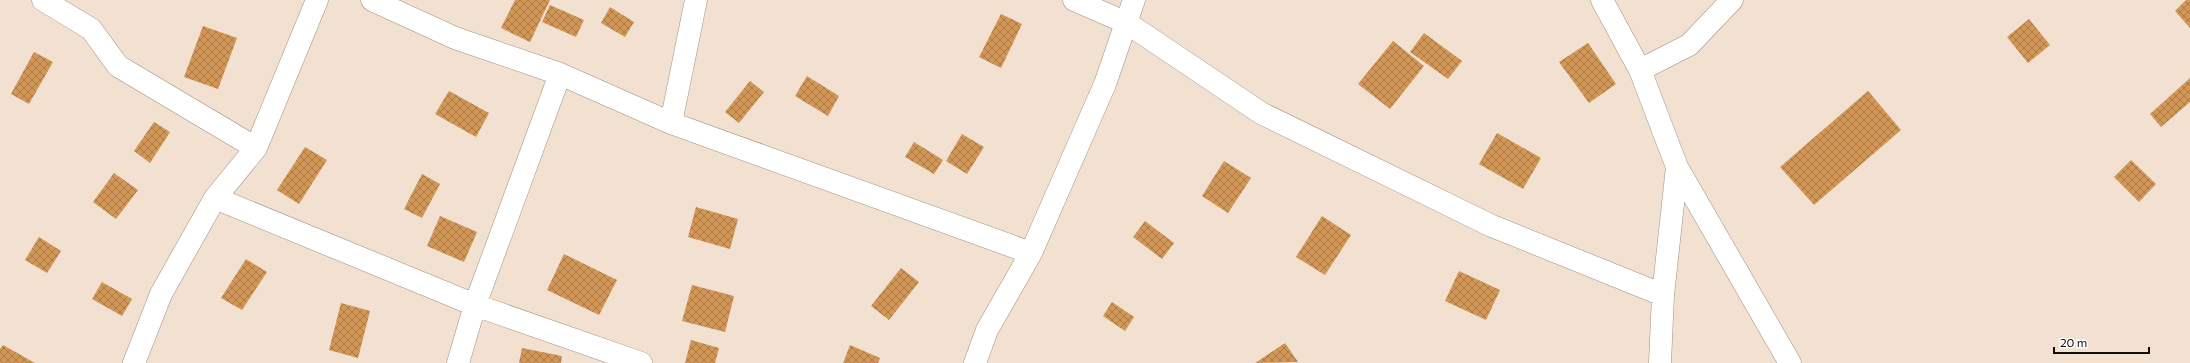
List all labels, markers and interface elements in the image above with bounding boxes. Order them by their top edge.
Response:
scale bar [2054,329,2149,355]
text: 20 m [2060,335,2087,349]

